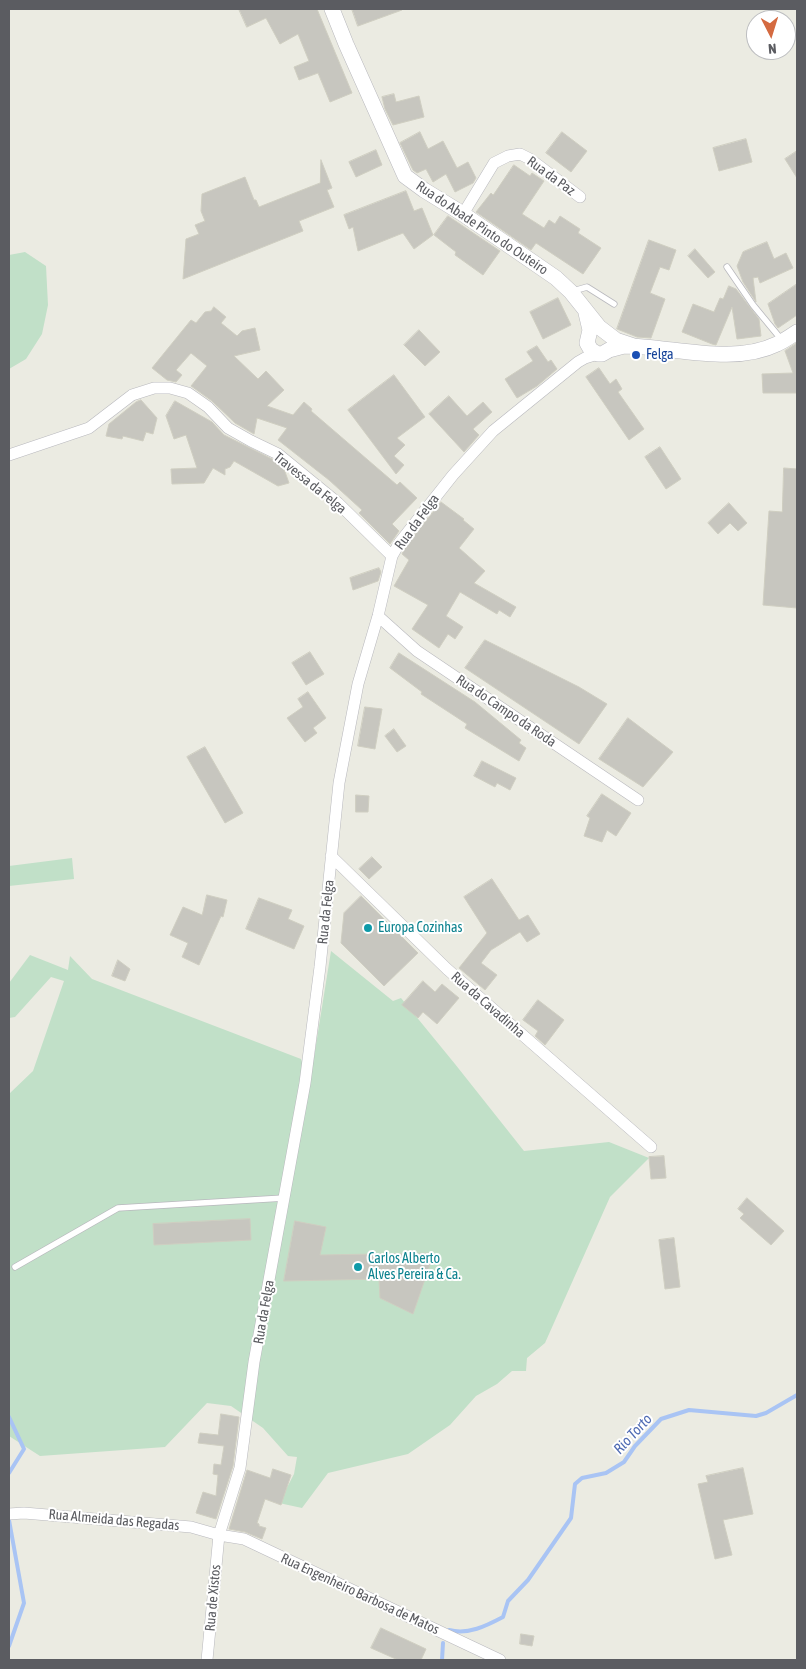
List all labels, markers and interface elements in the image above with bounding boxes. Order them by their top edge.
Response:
north arrow [746,10,796,60]
text: N [767,41,777,57]
street label: Rua da Paz [524,153,578,199]
street label: Rua do Abade Pinto do Outeiro [413,178,551,278]
place label: Felga [646,347,673,363]
marker: Felga [630,349,642,361]
street label: Travessa da Felga [270,449,350,517]
street label: Rua da Felga [391,491,443,553]
street label: Rua do Campo da Roda [453,671,559,751]
street label: Rua da Felga [314,879,338,945]
place label: Europa Cozinhas [378,920,463,936]
marker: Europa Cozinhas [362,922,374,934]
street label: Rua da Cavadinha [448,968,528,1042]
place label: Carlos Alberto Alves Pereira & Ca. [368,1251,461,1284]
marker: Carlos Alberto Alves Pereira & Ca. [352,1261,364,1273]
street label: Rua da Felga [250,1279,278,1345]
water label: Rio Torto [610,1410,656,1458]
street label: Rua Almeida das Regadas [48,1506,180,1534]
street label: Rua Engenheiro Barbosa de Matos [278,1550,442,1638]
street label: Rua de Xistos [202,1564,224,1632]

